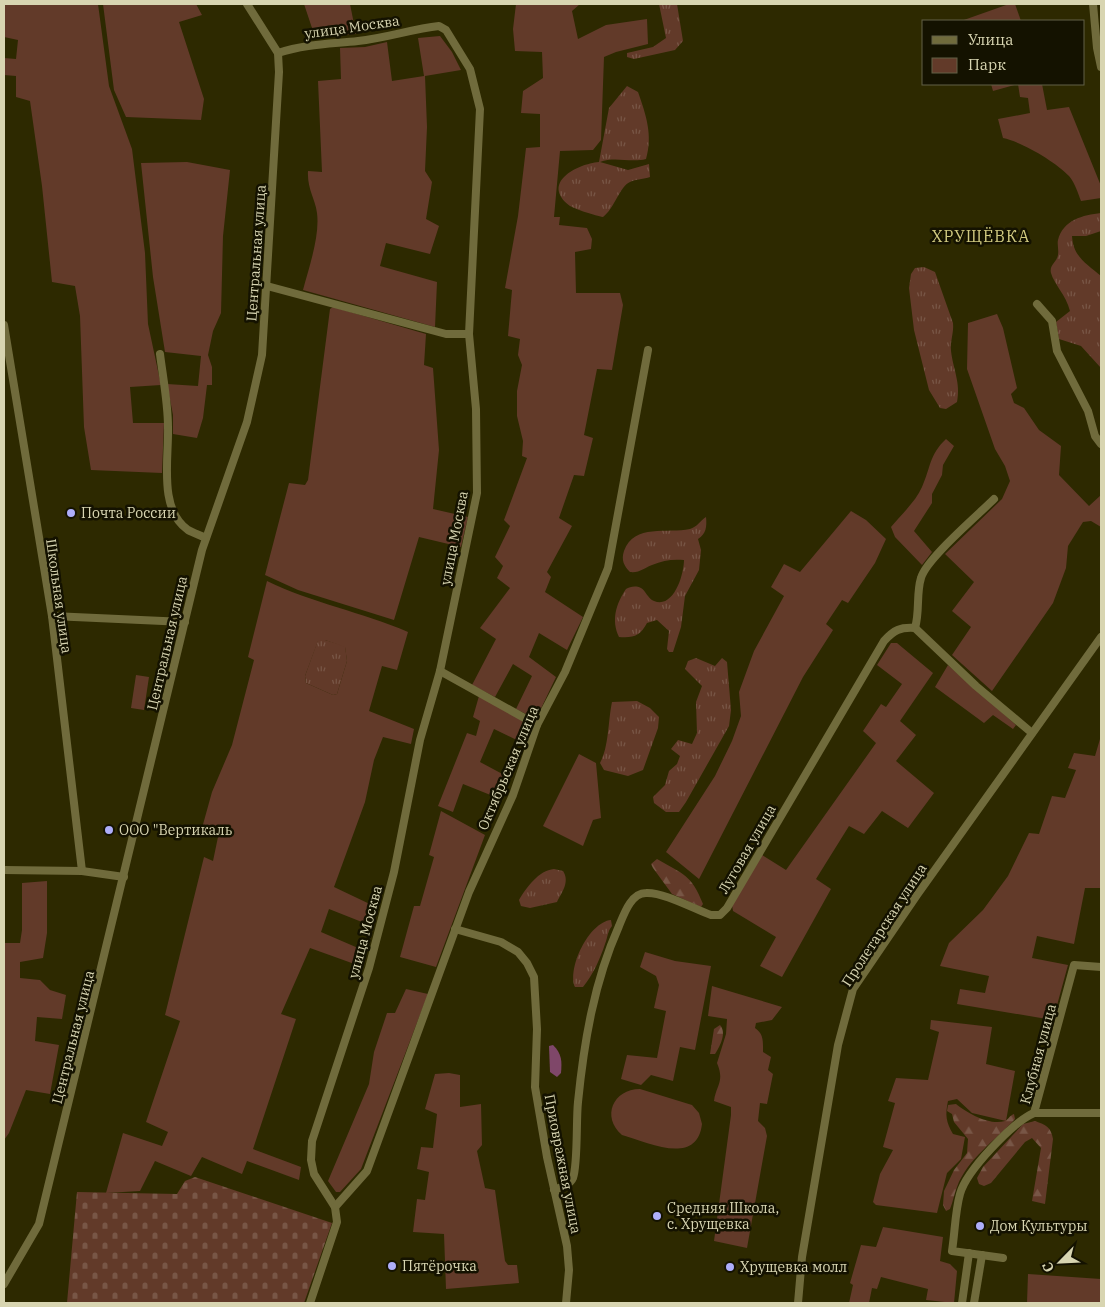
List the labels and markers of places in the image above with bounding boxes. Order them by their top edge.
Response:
place label: Почта России [81,504,176,522]
marker: Почта России [65,507,77,519]
place label: ООО "Вертикаль [119,821,233,839]
marker: ООО "Вертикаль [103,824,115,836]
place label: Средняя Школа, с. Хрущевка [667,1199,779,1233]
marker: Средняя Школа, с. Хрущевка [651,1210,663,1222]
place label: Дом Культуры [990,1217,1088,1235]
marker: Дом Культуры [974,1220,986,1232]
place label: Пятёрочка [402,1257,477,1275]
place label: Хрущевка молл [740,1258,847,1276]
marker: Пятёрочка [386,1260,398,1272]
marker: Хрущевка молл [724,1261,736,1273]

